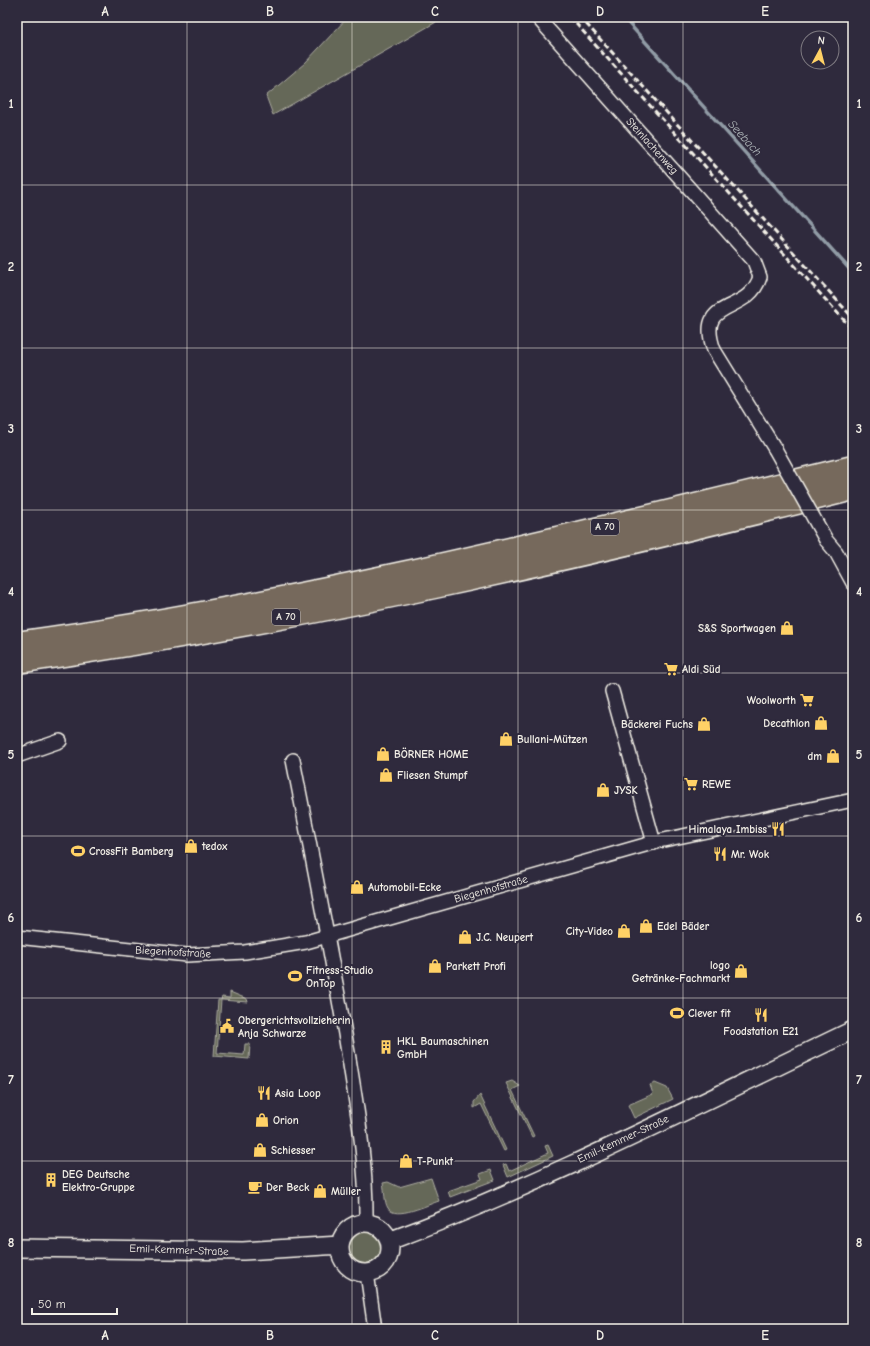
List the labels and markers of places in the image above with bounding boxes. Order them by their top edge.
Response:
shop icon: S&S Sportwagen [779,620,795,636]
place label: S&S Sportwagen [698,622,776,635]
supermarket icon: Aldi Süd [663,661,679,677]
place label: Aldi Süd [682,663,721,676]
supermarket icon: Woolworth [799,692,815,708]
place label: Woolworth [747,694,796,707]
shop icon: Decathlon [813,715,829,731]
shop icon: Bäckerei Fuchs [696,716,712,732]
place label: Decathlon [763,717,810,730]
place label: Bäckerei Fuchs [621,718,693,731]
shop icon: Bullani-Mützen [498,731,514,747]
place label: Bullani-Mützen [517,733,587,746]
shop icon: BÖRNER HOME [375,746,391,762]
place label: BÖRNER HOME [394,747,469,761]
shop icon: dm [825,748,841,764]
place label: dm [808,750,822,763]
shop icon: Fliesen Stumpf [378,767,394,783]
place label: Fliesen Stumpf [397,769,468,782]
supermarket icon: REWE [683,776,699,792]
place label: REWE [702,778,731,791]
shop icon: JYSK [595,782,611,798]
place label: JYSK [614,784,638,797]
restaurant icon: Himalaya Imbiss [770,821,786,837]
place label: Himalaya Imbiss [689,823,767,836]
shop icon: tedox [183,838,199,854]
place label: tedox [201,840,228,853]
sports icon: CrossFit Bamberg [70,843,86,859]
place label: CrossFit Bamberg [89,845,174,858]
restaurant icon: Mr. Wok [712,846,728,862]
place label: Mr. Wok [731,848,770,861]
shop icon: Automobil-Ecke [349,879,365,895]
place label: Automobil-Ecke [368,881,442,894]
shop icon: Edel Bäder [638,918,654,934]
place label: Edel Bäder [657,920,710,933]
shop icon: City-Video [616,923,632,939]
place label: City-Video [566,925,613,938]
shop icon: J.C. Neupert [457,929,473,945]
place label: J.C. Neupert [476,931,534,944]
shop icon: Parkett Profi [427,958,443,974]
place label: logo Getränke-Fachmarkt [632,959,730,985]
place label: Parkett Profi [446,960,506,973]
shop icon: logo Getränke-Fachmarkt [733,963,749,979]
place label: Fitness-Studio OnTop [306,964,374,990]
sports icon: Fitness-Studio OnTop [287,968,303,984]
sports icon: Clever fit [669,1005,685,1021]
place label: Clever fit [688,1007,731,1020]
restaurant icon: Foodstation E21 [753,1007,769,1023]
place label: Obergerichtsvollzieherin Anja Schwarze [238,1014,351,1040]
public building icon: Obergerichtsvollzieherin Anja Schwarze [219,1018,235,1034]
place label: Foodstation E21 [723,1025,799,1038]
place label: HKL Baumaschinen GmbH [397,1035,489,1061]
building icon: HKL Baumaschinen GmbH [378,1039,394,1055]
restaurant icon: Asia Loop [256,1085,272,1101]
place label: Asia Loop [275,1087,321,1100]
shop icon: Orion [254,1112,270,1128]
place label: Orion [273,1114,299,1127]
shop icon: Schiesser [252,1142,268,1158]
place label: Schiesser [271,1144,316,1157]
shop icon: T-Punkt [398,1153,414,1169]
place label: T-Punkt [417,1155,454,1168]
place label: DEG Deutsche Elektro-Gruppe [62,1168,135,1194]
building icon: DEG Deutsche Elektro-Gruppe [43,1172,59,1188]
cafe icon: Der Beck [247,1179,263,1195]
place label: Der Beck [266,1181,310,1194]
shop icon: Müller [312,1183,328,1199]
place label: Müller [331,1185,361,1198]

